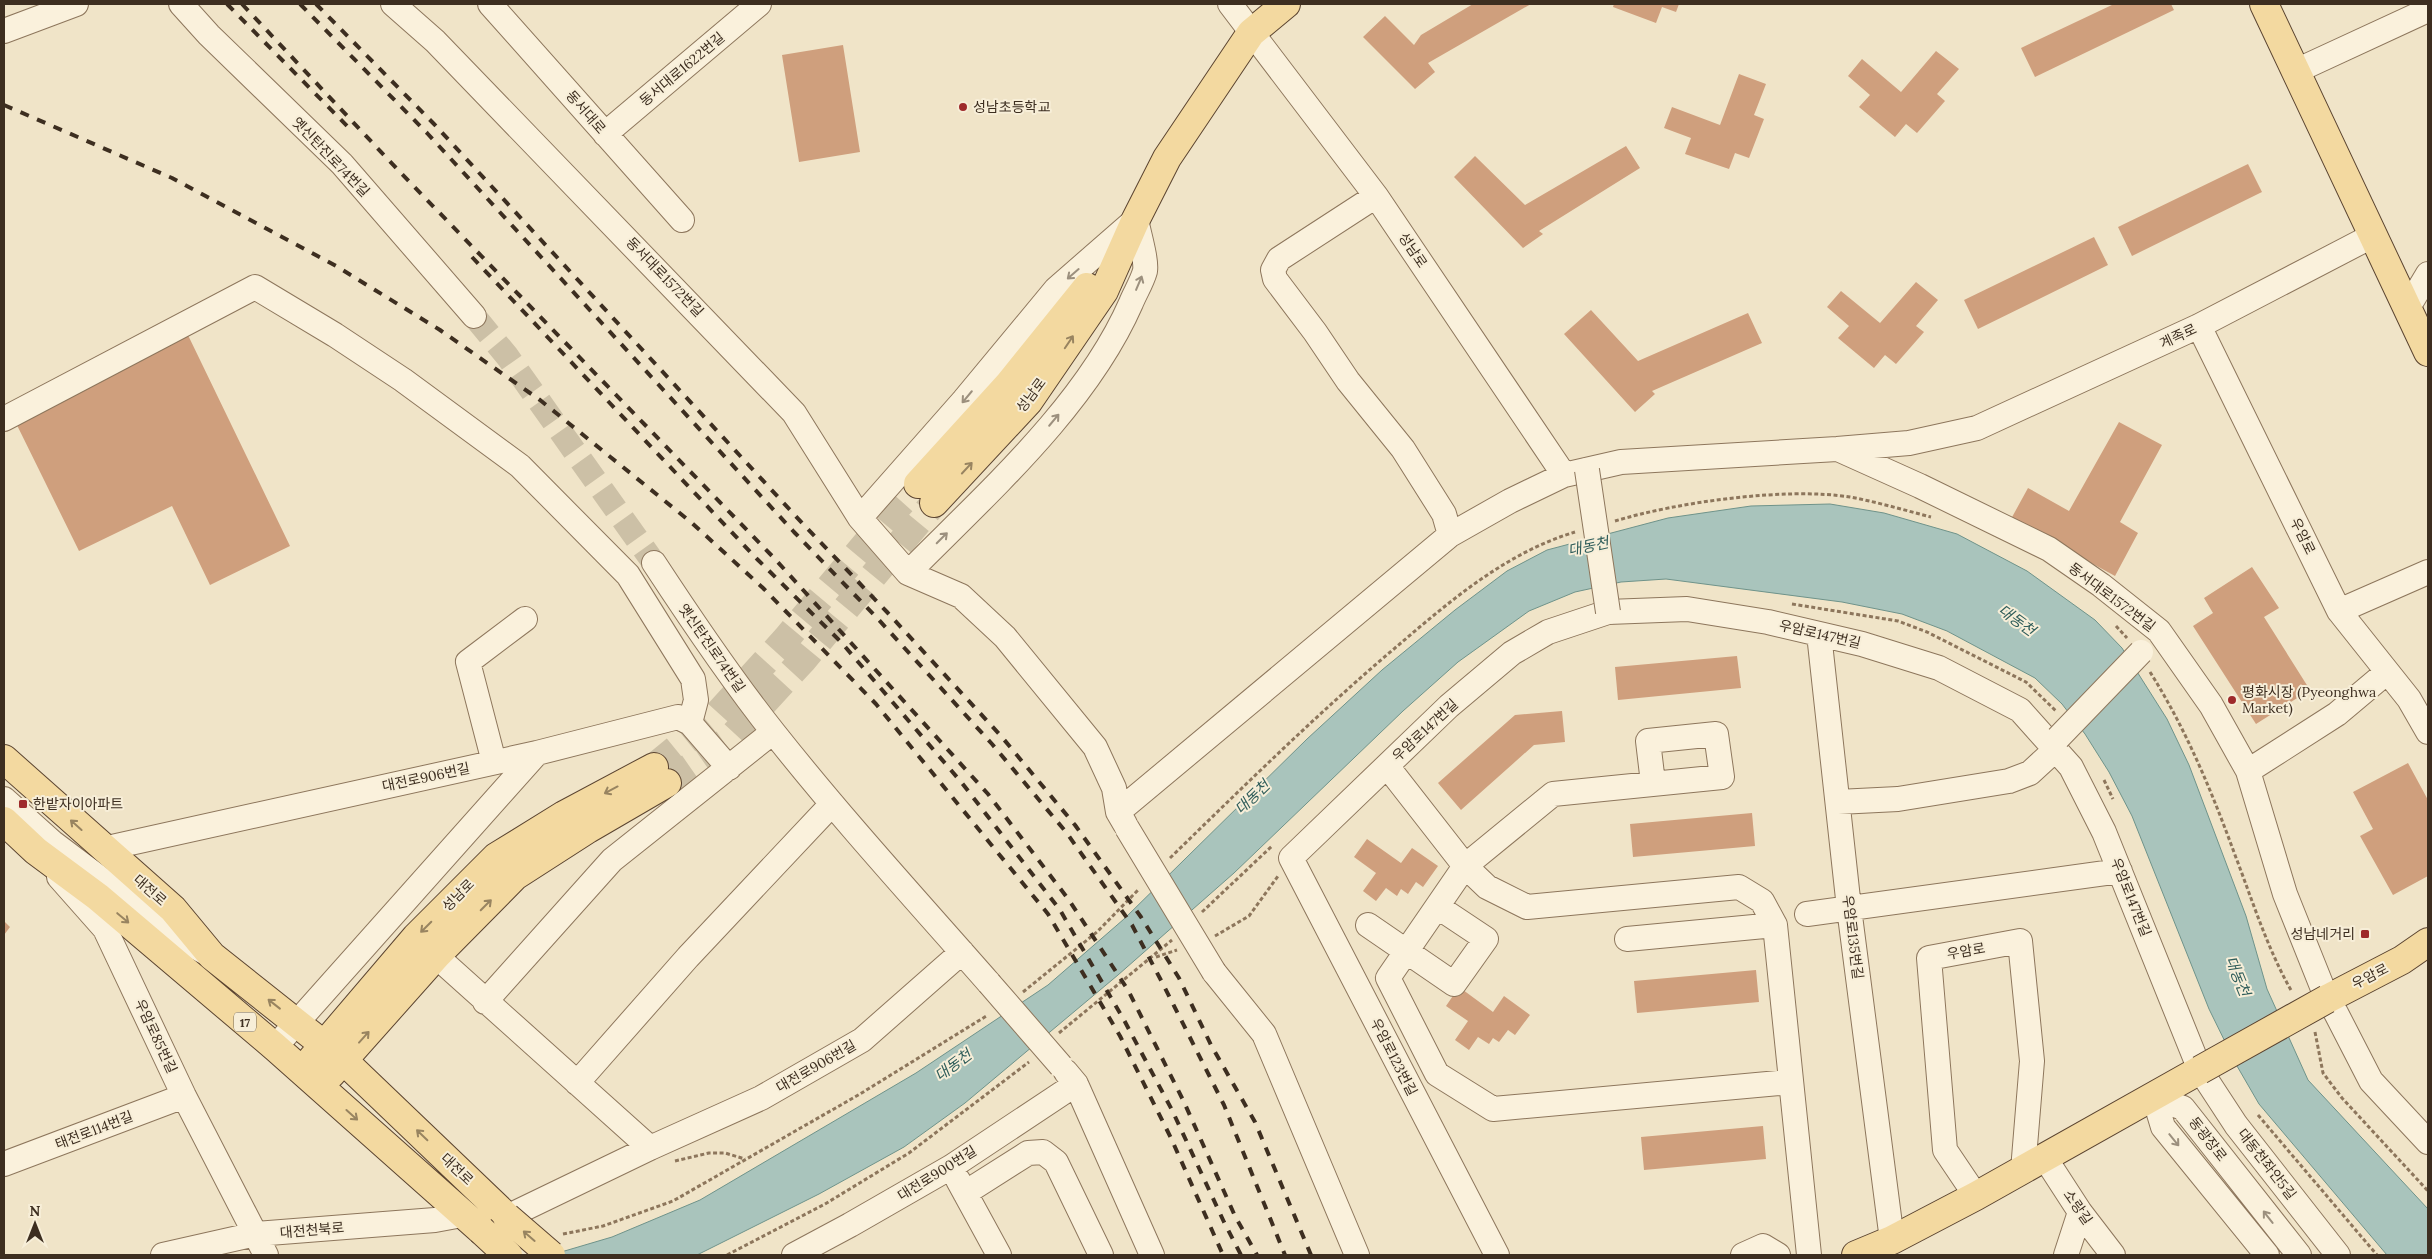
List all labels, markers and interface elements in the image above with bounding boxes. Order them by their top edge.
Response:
street label: 동서대로1622번길 [636,28,728,110]
street label: 동서대로 [562,87,610,137]
place label: 성남초등학교 [973,98,1050,116]
marker: 성남초등학교 [957,101,969,113]
street label: 옛신탄진로74번길 [288,113,374,201]
street label: 성남로 [1395,229,1431,271]
street label: 동서대로1572번길 [622,233,708,321]
one-way arrow [1067,268,1080,279]
one-way arrow [1135,276,1145,291]
street label: 계족로 [2157,320,2199,352]
one-way arrow [1064,335,1074,349]
street label: 성남로 [1012,374,1050,416]
one-way arrow [961,390,972,403]
one-way arrow [1048,414,1060,427]
one-way arrow [961,461,973,474]
street label: 우암로 [2286,515,2320,557]
one-way arrow [936,532,949,544]
water label: 대동천 [1566,532,1612,560]
street label: 동서대로1572번길 [2065,559,2159,635]
street label: 옛신탄진로74번길 [675,600,749,696]
water label: 대동천 [1995,600,2041,641]
street label: 우암로147번길 [1777,616,1863,652]
place label: 평화시장 (Pyeonghwa Market) [2242,683,2376,717]
marker: 평화시장 (Pyeonghwa Market) [2226,694,2238,706]
street label: 우암로147번길 [1388,695,1462,765]
street label: 대전로906번길 [380,759,472,795]
water label: 대동천 [1231,774,1275,818]
one-way arrow [604,786,619,795]
place label: 한밭자이아파트 [33,795,123,813]
marker: 한밭자이아파트 [17,798,29,810]
one-way arrow [70,819,83,831]
street label: 우암로147번길 [2107,855,2155,939]
street label: 대전로 [130,871,171,910]
street label: 성남로 [438,875,478,915]
street label: 우암로135번길 [1839,894,1867,980]
one-way arrow [480,899,493,911]
one-way arrow [116,912,129,923]
one-way arrow [420,921,432,933]
place label: 성남네거리 [2291,925,2355,943]
marker: 성남네거리 [2359,928,2371,940]
street label: 우암로 [1945,939,1987,963]
water label: 대동천 [2221,953,2255,1001]
street label: 우암로 [2349,959,2391,993]
street label: 우암로85번길 [131,996,181,1076]
one-way arrow [267,999,281,1009]
road number: 17 [234,1012,256,1032]
street label: 우암로123번길 [1367,1015,1421,1099]
one-way arrow [358,1030,370,1043]
street label: 대전로906번길 [773,1036,859,1096]
water label: 대동천 [931,1044,977,1085]
street label: 태전로114번길 [52,1107,136,1153]
one-way arrow [345,1109,358,1121]
street label: 동광장로 [2185,1113,2231,1165]
street label: 대동천좌안5길 [2234,1125,2300,1203]
one-way arrow [415,1129,428,1141]
one-way arrow [2169,1133,2180,1146]
street label: 대전로900번길 [894,1142,980,1204]
street label: 대전로 [437,1149,477,1189]
street label: 소랑길 [2060,1186,2096,1228]
north arrow [10,1199,60,1249]
text: N [30,1202,41,1220]
one-way arrow [2263,1211,2274,1224]
street label: 대전천북로 [279,1218,345,1242]
one-way arrow [523,1230,536,1242]

